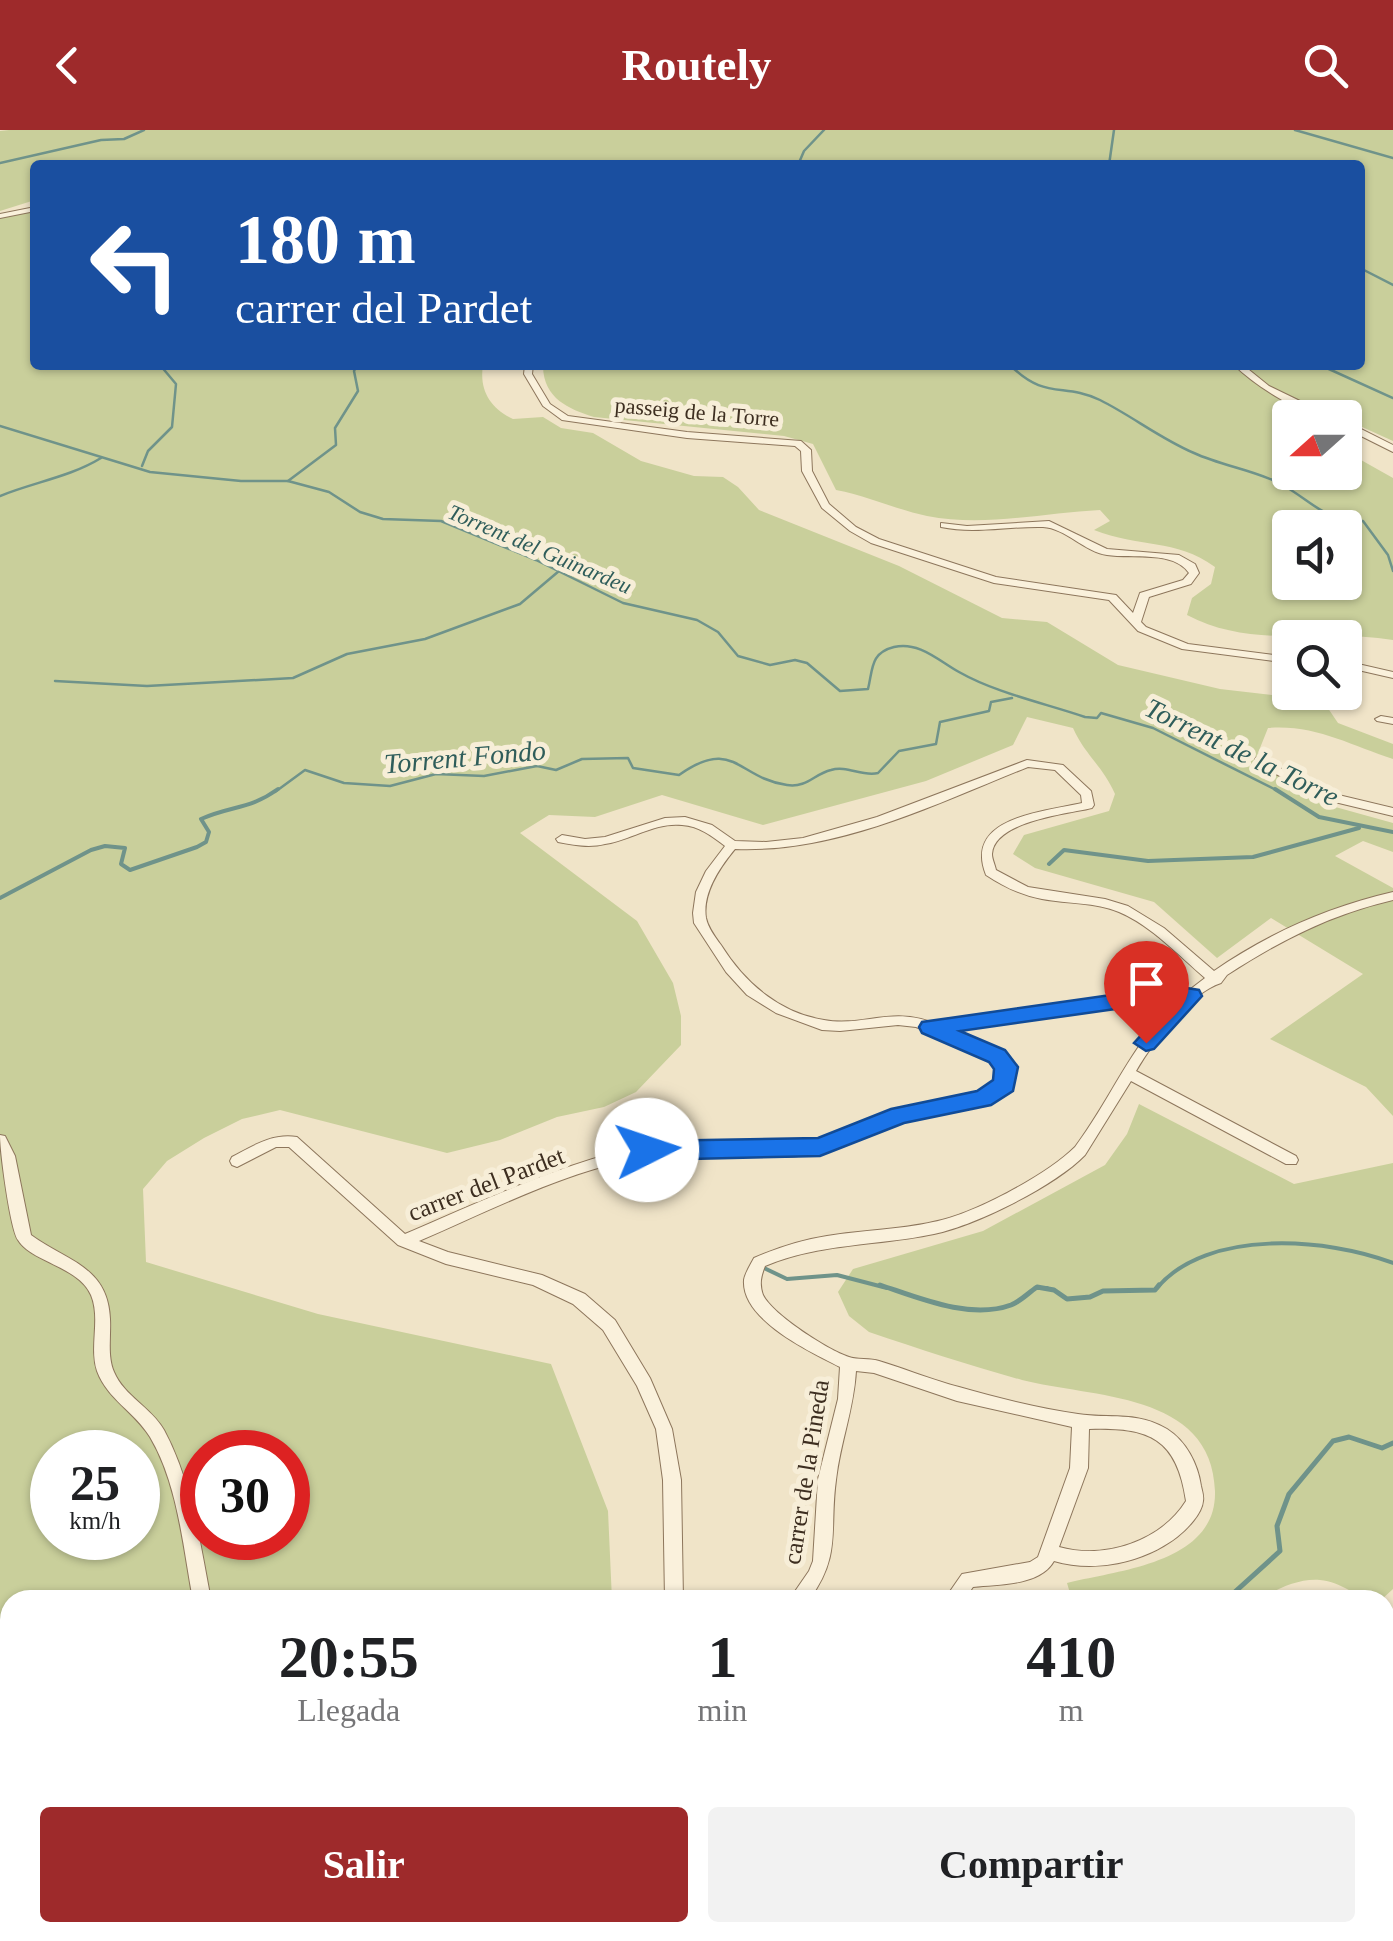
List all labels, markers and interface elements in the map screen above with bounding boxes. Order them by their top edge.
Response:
icon: back [40,38,95,93]
icon: search [1298,38,1353,93]
text: Routely [622,40,772,90]
icon: left [70,200,200,330]
text: 180 m [235,201,416,278]
text: carrer del Pardet [235,283,532,333]
street label: passeig de la Torre [614,392,780,432]
north arrow [1272,400,1362,490]
map controls [1272,400,1362,710]
water label: Torrent del Guinardeu [445,499,635,599]
button: sound [1272,510,1362,600]
button: search [1272,620,1362,710]
water label: Torrent de la Torre [1140,692,1344,812]
water label: Torrent Fondo [383,734,547,780]
pin [1104,941,1189,1044]
icon: arrive [1119,956,1174,1011]
position arrow [595,1098,699,1202]
street label: carrer del Pardet [404,1142,568,1226]
street label: carrer de la Pineda [778,1378,834,1566]
speed limit sign: 30 [180,1430,310,1560]
text: 25 [70,1455,120,1511]
text: km/h [69,1507,121,1534]
text: 20:55 [279,1624,419,1690]
text: 1 [707,1624,737,1690]
text: 410 [1026,1624,1116,1690]
text: Llegada [297,1692,400,1728]
text: min [698,1692,747,1728]
text: m [1059,1692,1084,1728]
button: Salir [40,1807,688,1922]
button: Compartir [708,1807,1355,1922]

